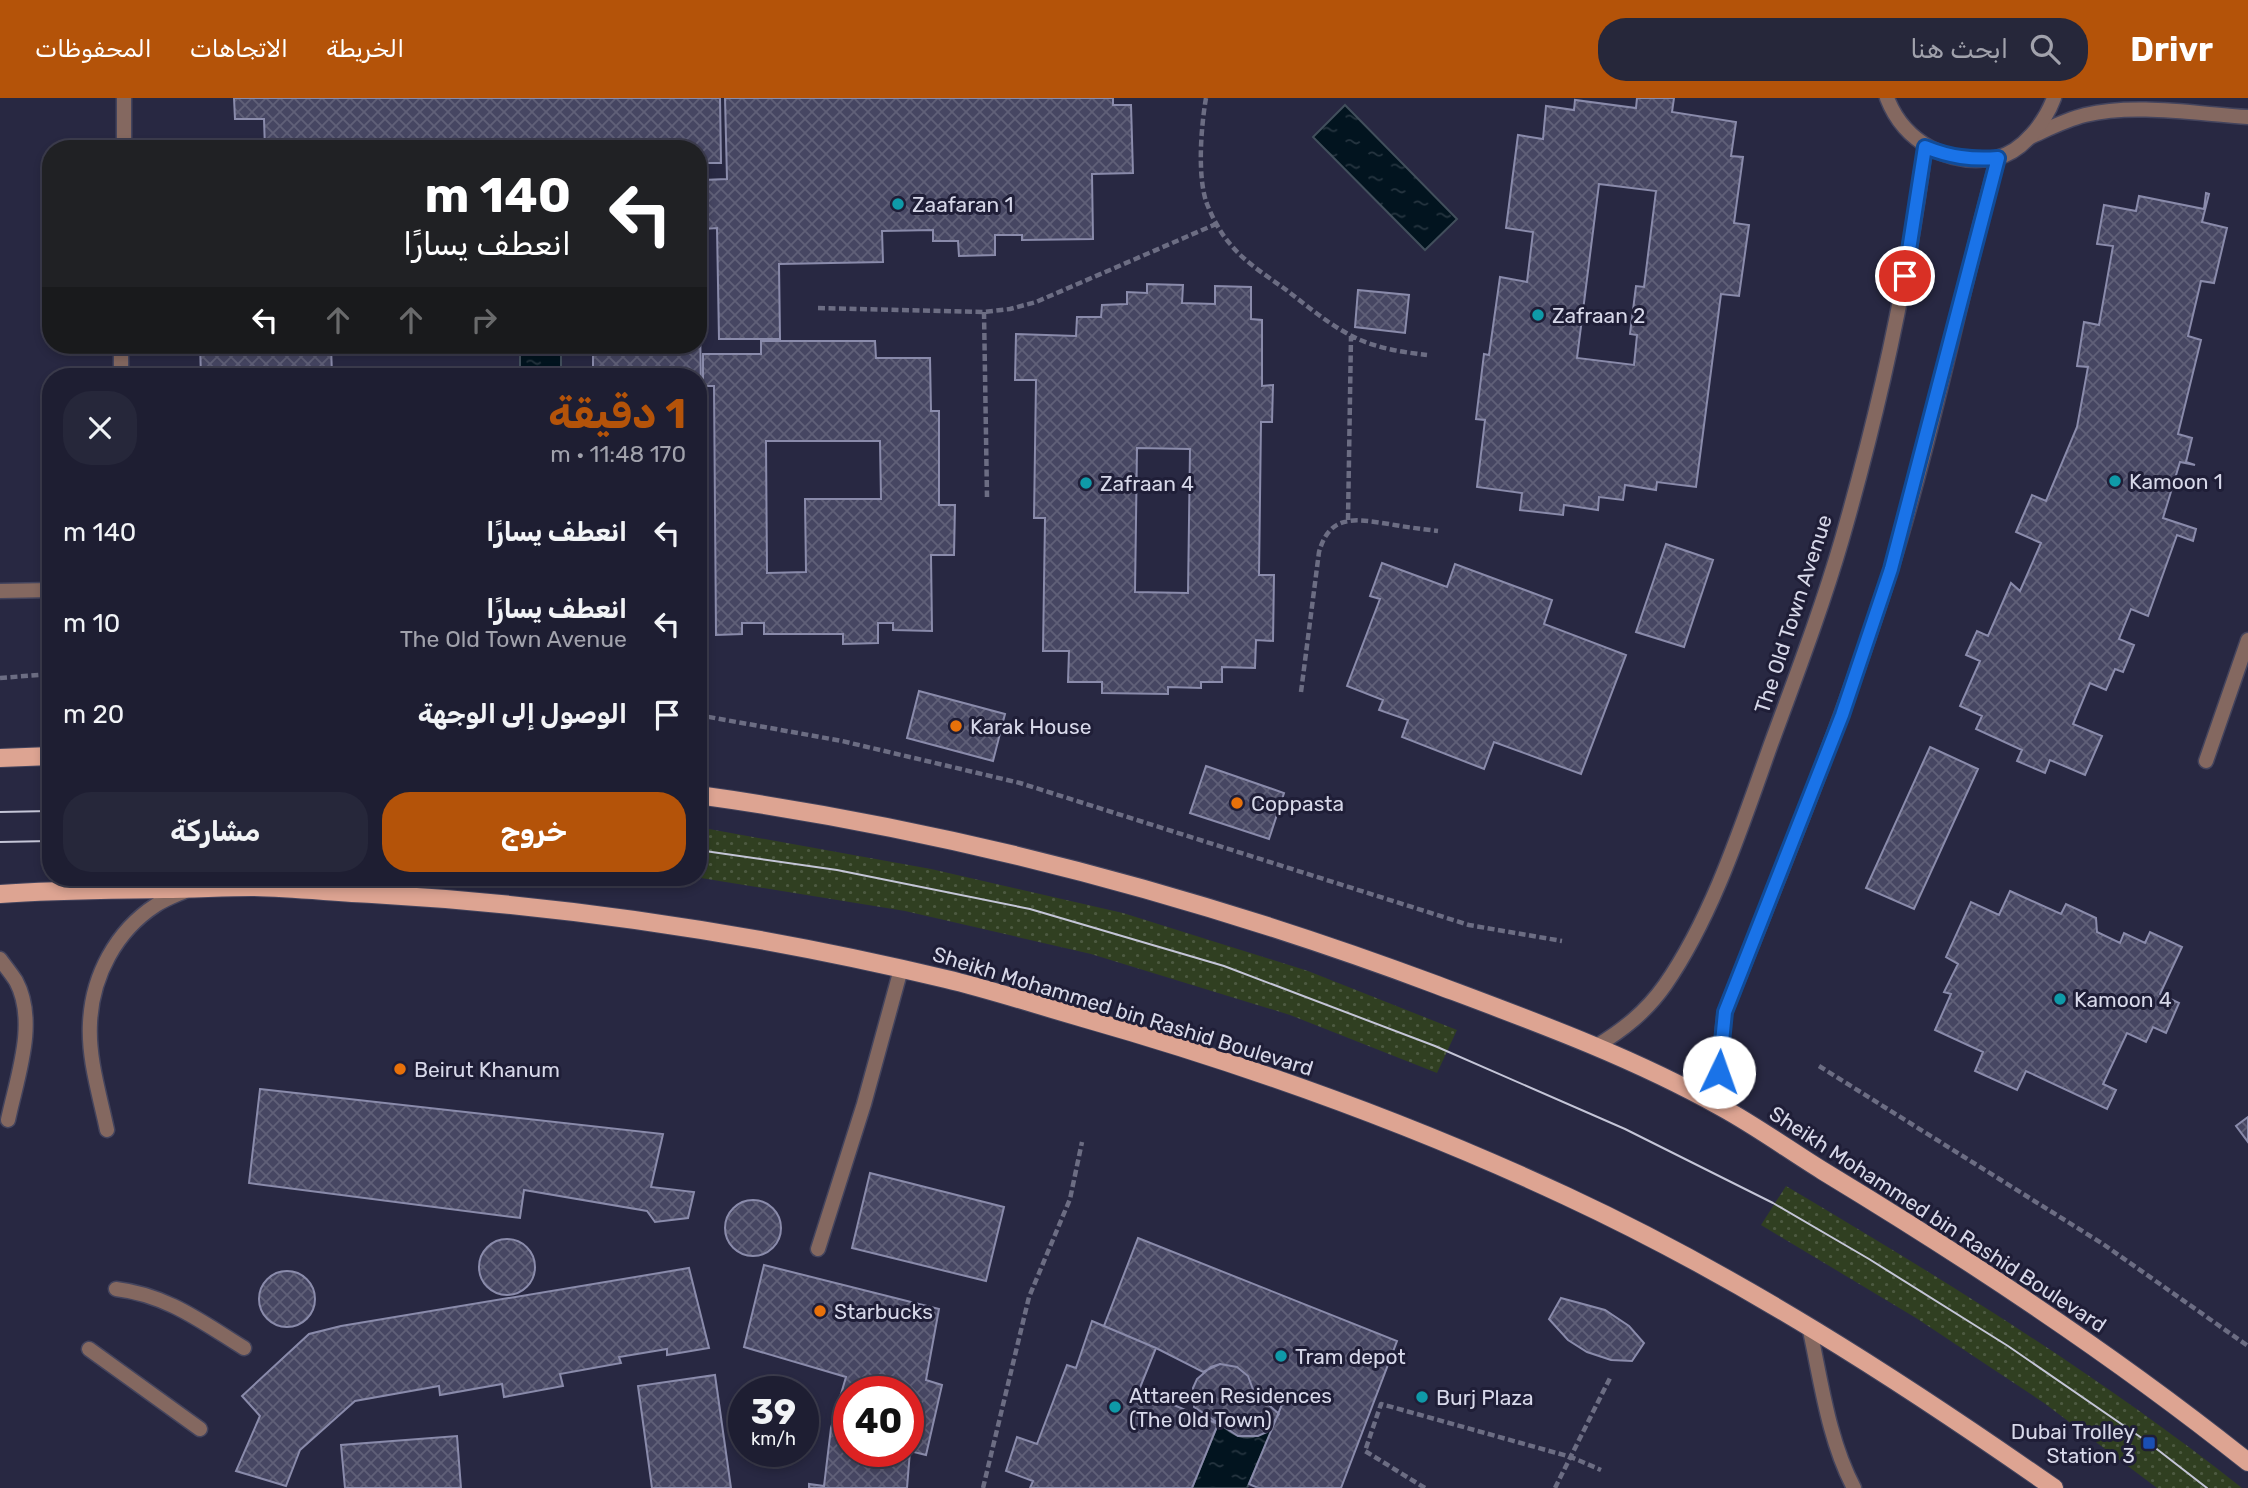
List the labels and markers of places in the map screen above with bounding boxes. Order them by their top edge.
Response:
place label: Zaafaran 1 [912,192,1013,217]
marker: Zaafaran 1 [890,196,906,212]
pin [1875,246,1935,306]
place label: Zafraan 2 [1552,303,1645,328]
marker: Zafraan 2 [1530,307,1546,323]
place label: Kamoon 1 [2129,469,2223,494]
place label: Zafraan 4 [1100,471,1194,496]
marker: Kamoon 1 [2107,473,2123,489]
marker: Zafraan 4 [1078,475,1094,491]
place label: Karak House [970,714,1091,739]
marker: Karak House [948,718,964,734]
place label: Coppasta [1251,791,1344,816]
marker: Coppasta [1229,795,1245,811]
place label: Kamoon 4 [2074,987,2172,1012]
marker: Kamoon 4 [2052,991,2068,1007]
place label: Beirut Khanum [414,1057,560,1082]
marker: Beirut Khanum [392,1061,408,1077]
place label: Starbucks [834,1299,933,1324]
marker: Starbucks [812,1303,828,1319]
place label: Tram depot [1295,1344,1406,1369]
marker: Tram depot [1273,1348,1289,1364]
place label: Attareen Residences (The Old Town) [1129,1383,1332,1432]
place label: Burj Plaza [1436,1385,1534,1410]
marker: Burj Plaza [1414,1389,1430,1405]
marker: Attareen Residences (The Old Town) [1107,1399,1123,1415]
place label: Dubai Trolley Station 3 [2011,1419,2135,1468]
marker: Dubai Trolley Station 3 [2141,1435,2157,1451]

